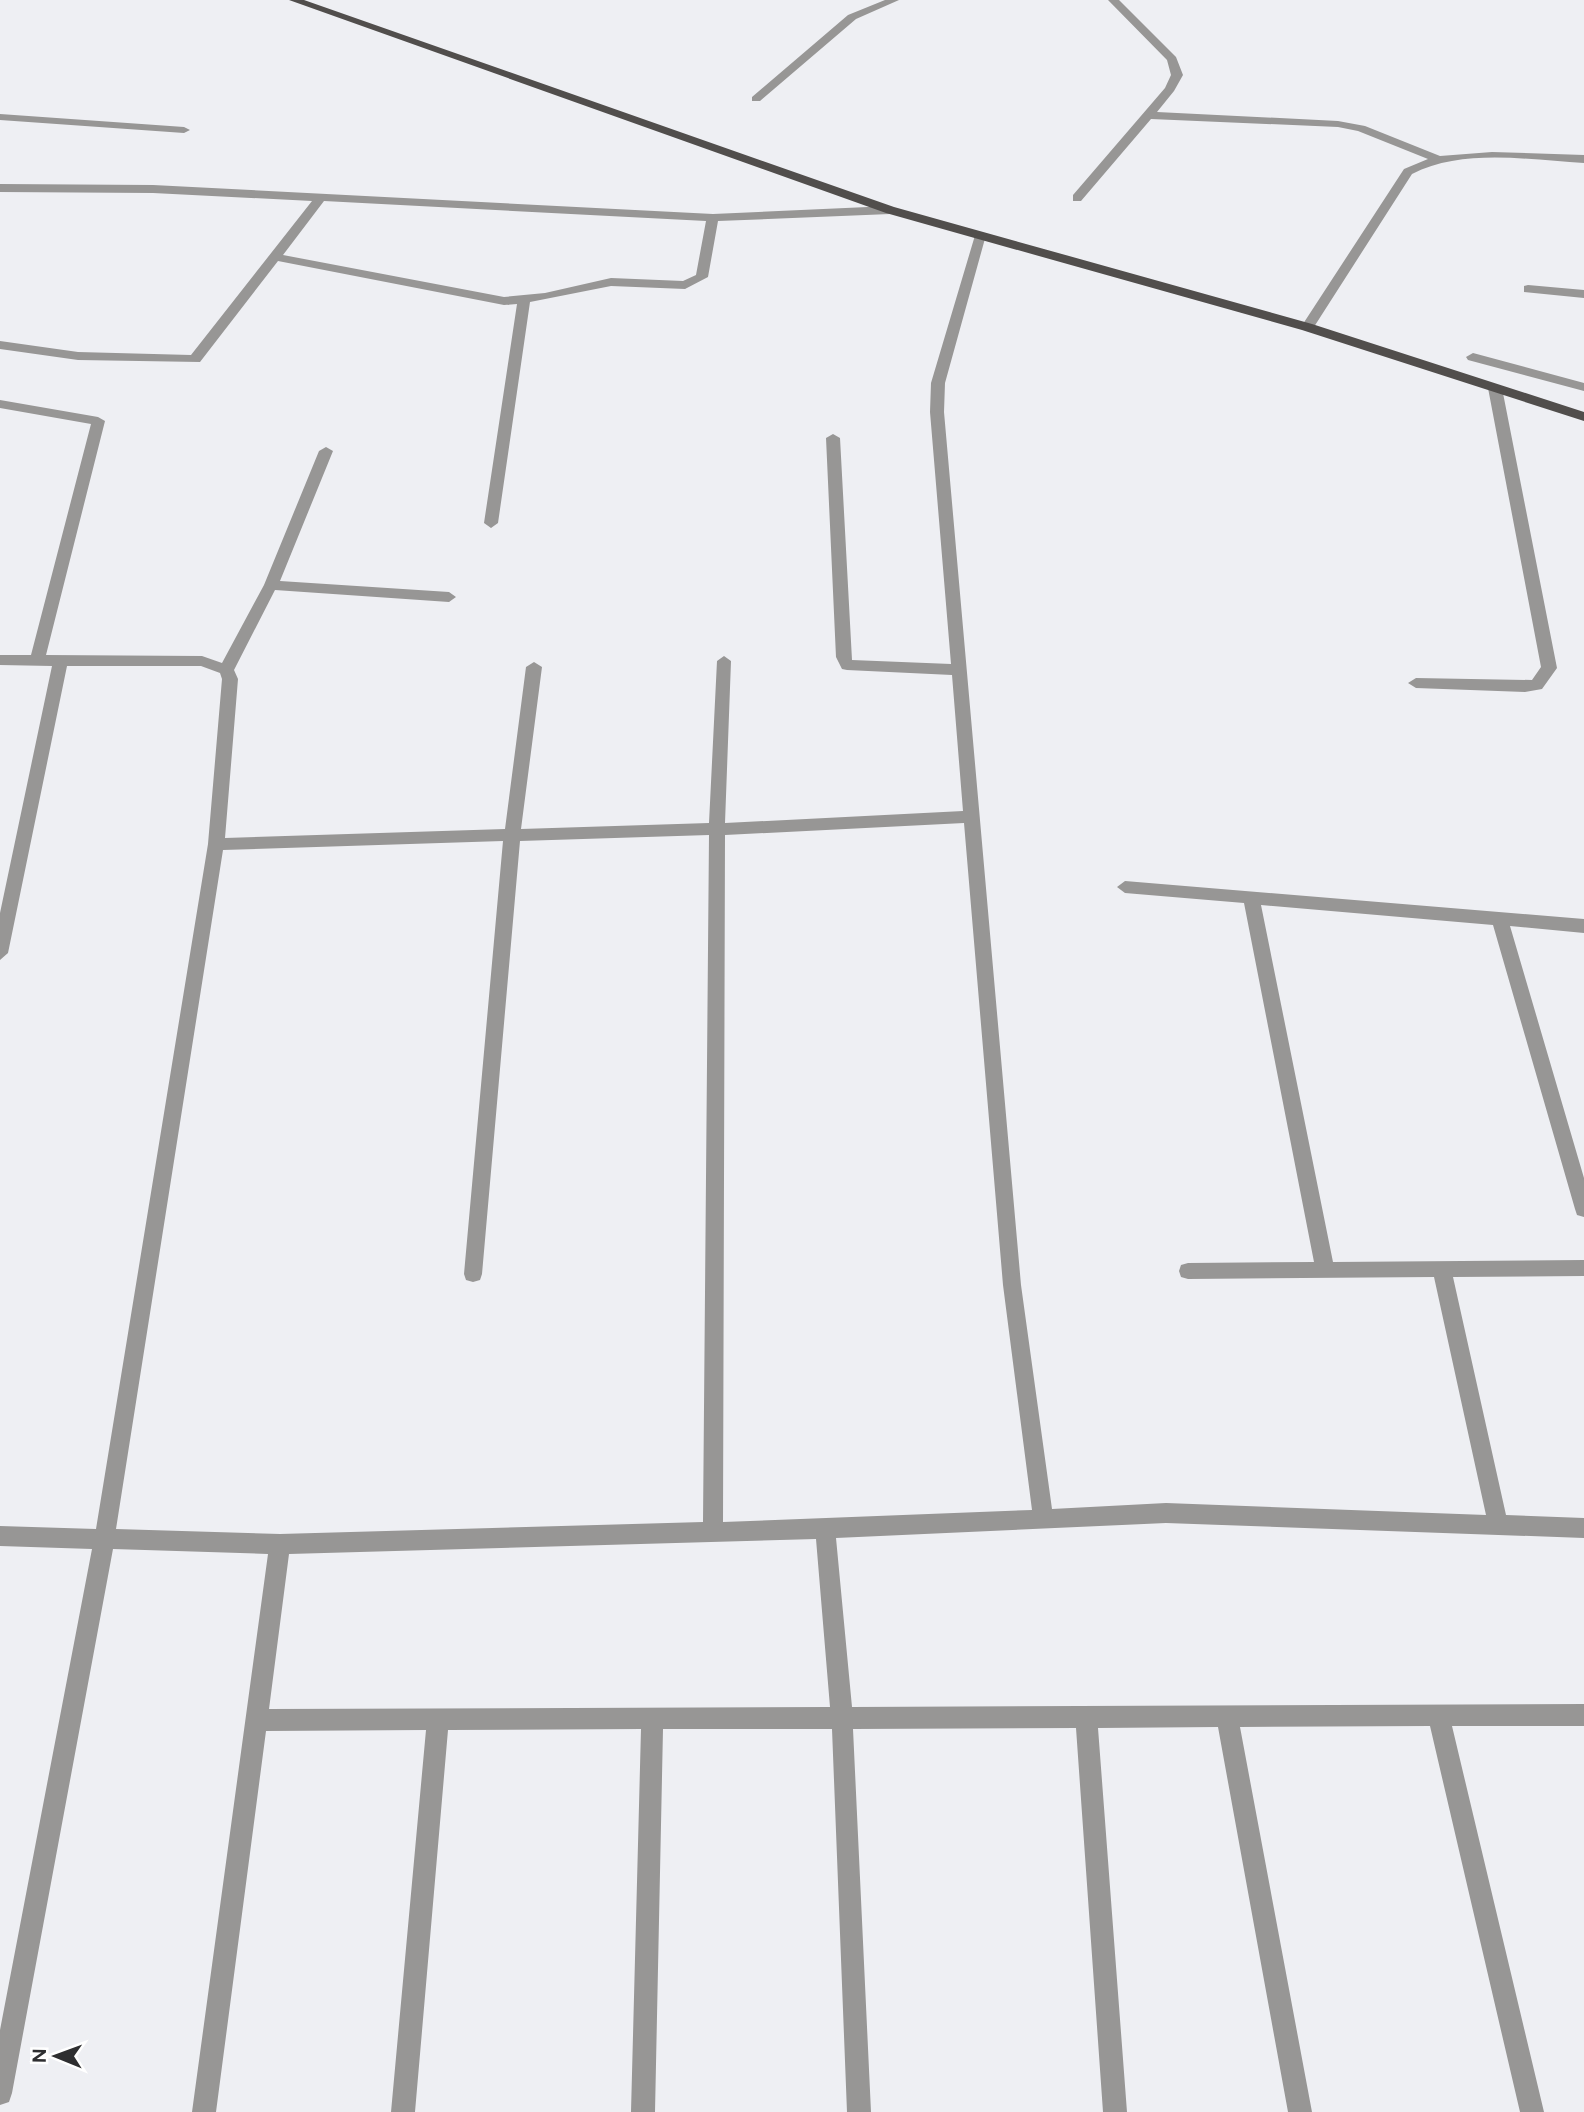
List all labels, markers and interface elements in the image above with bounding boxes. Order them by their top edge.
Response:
north arrow [21,2021,91,2091]
text: N [28,2048,51,2063]

